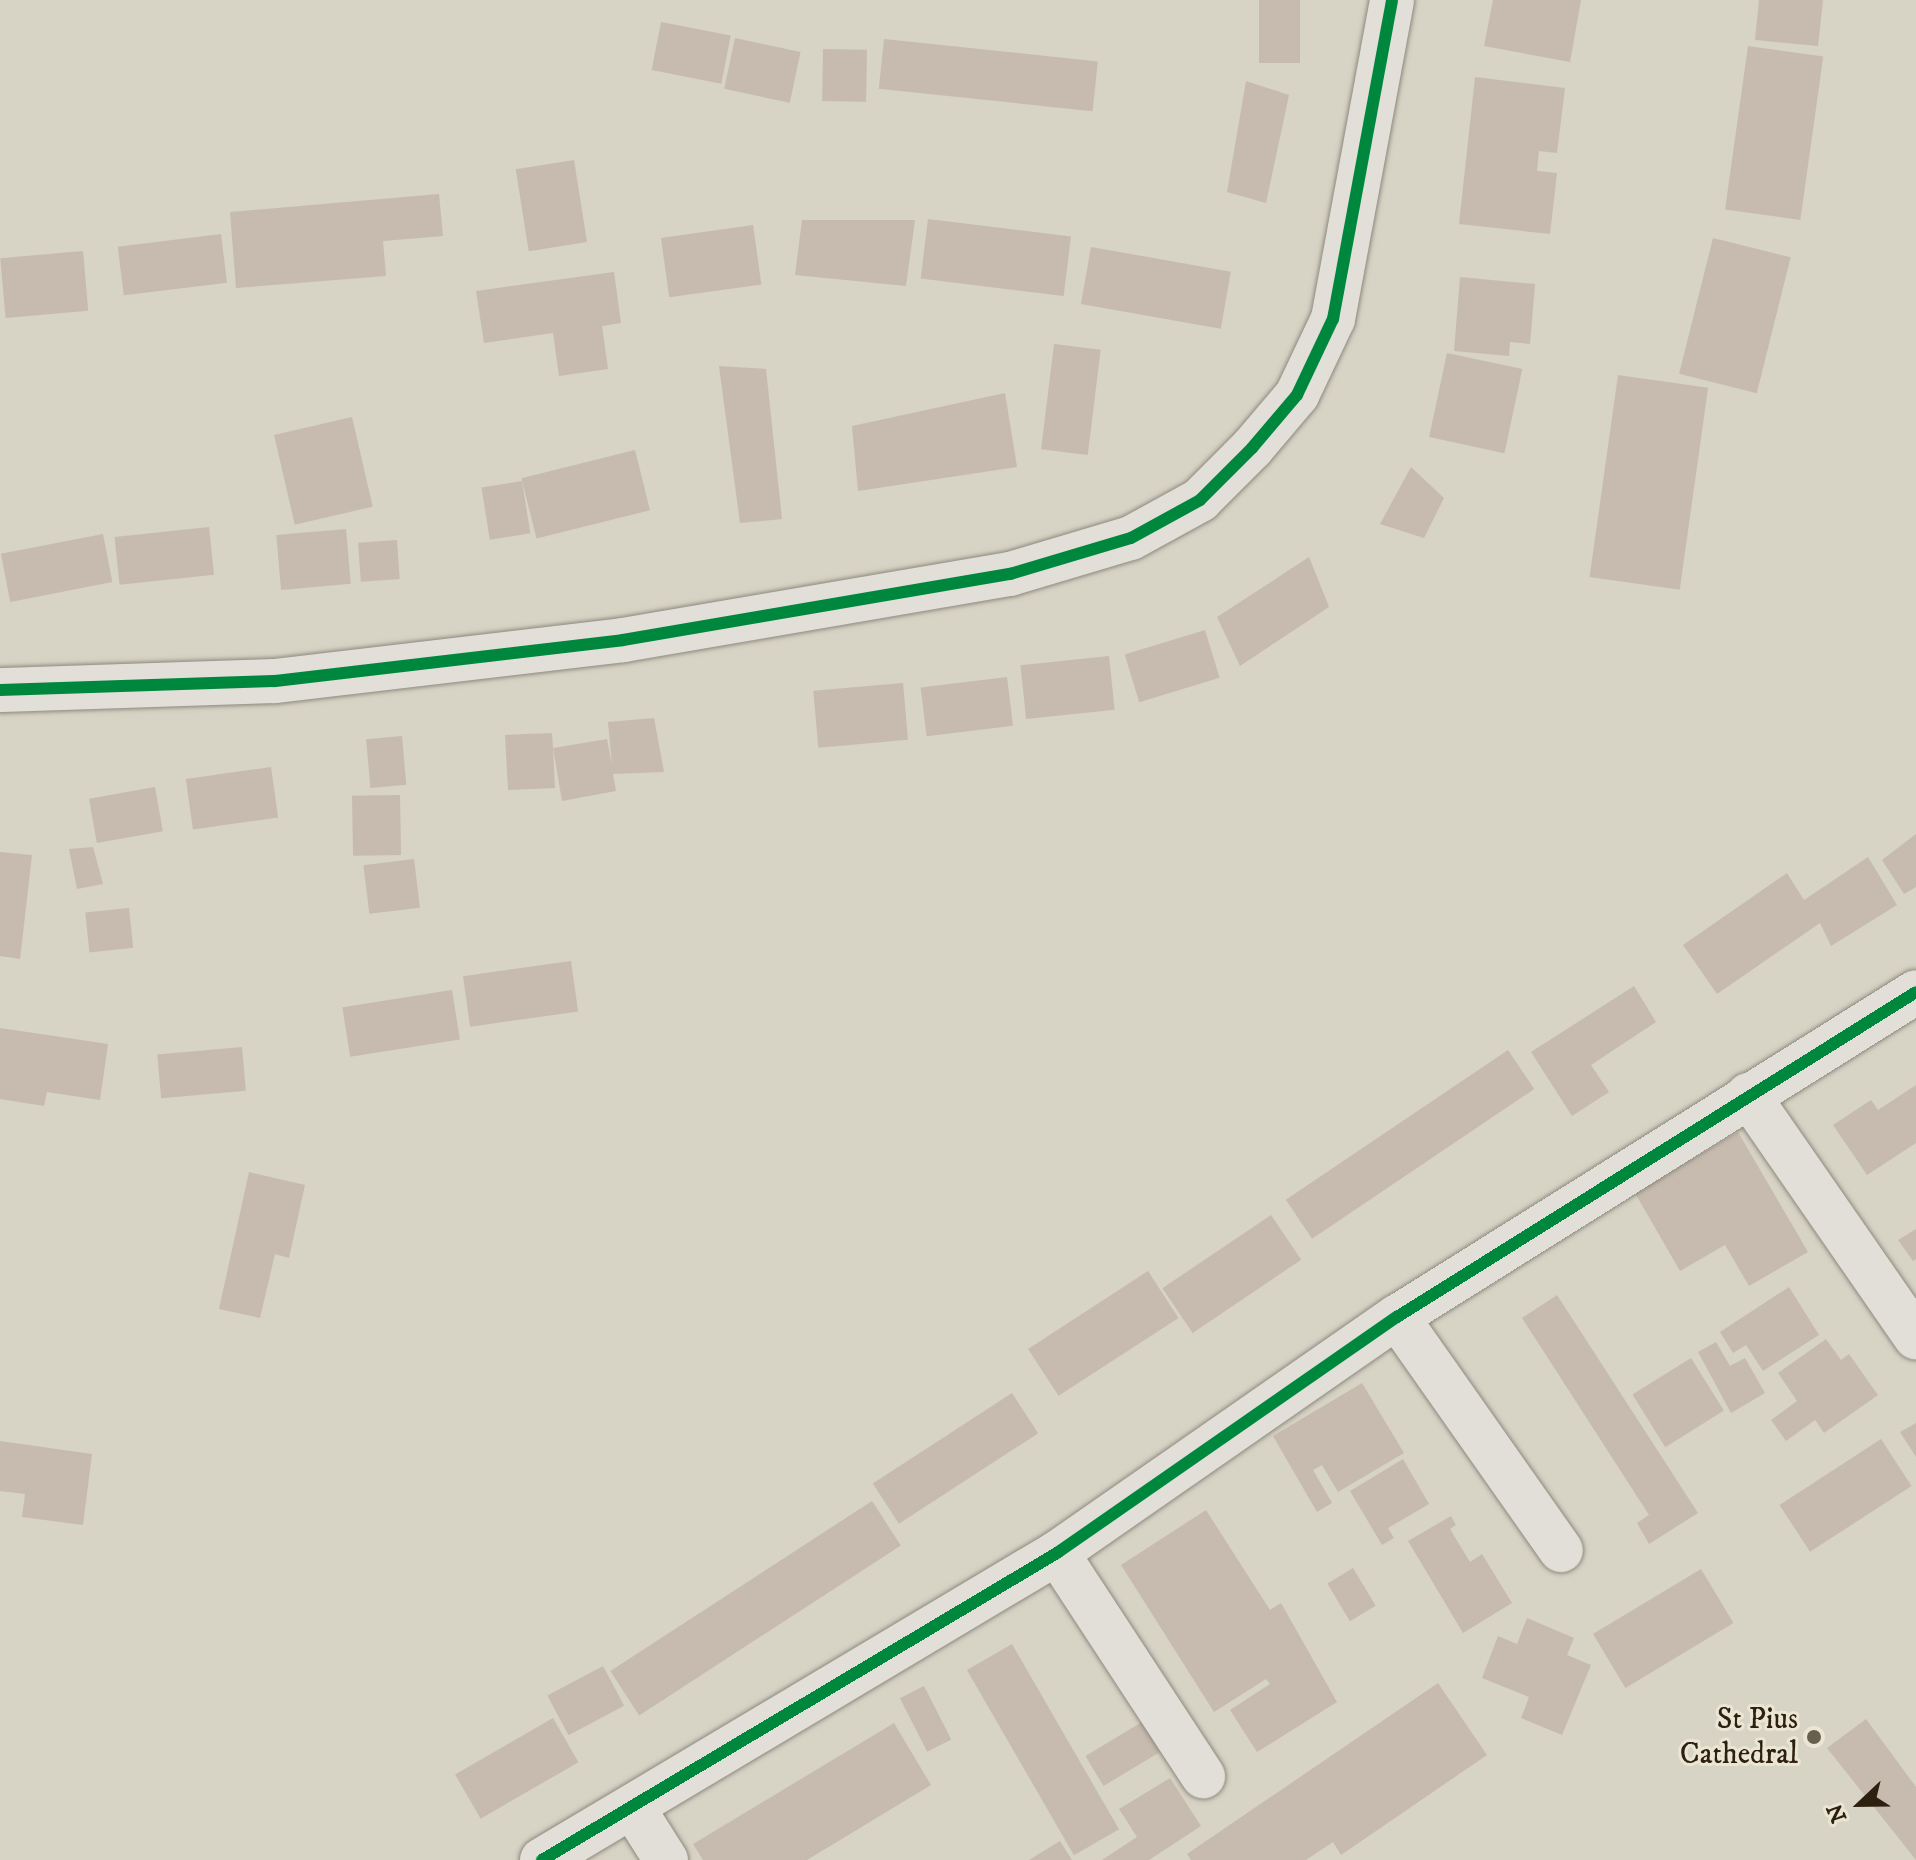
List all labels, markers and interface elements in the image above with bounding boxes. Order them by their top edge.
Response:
place label: St Pius Cathedral [1680,1702,1798,1772]
marker: St Pius Cathedral [1805,1728,1823,1746]
north arrow [1820,1764,1900,1844]
text: N [1821,1800,1853,1827]

